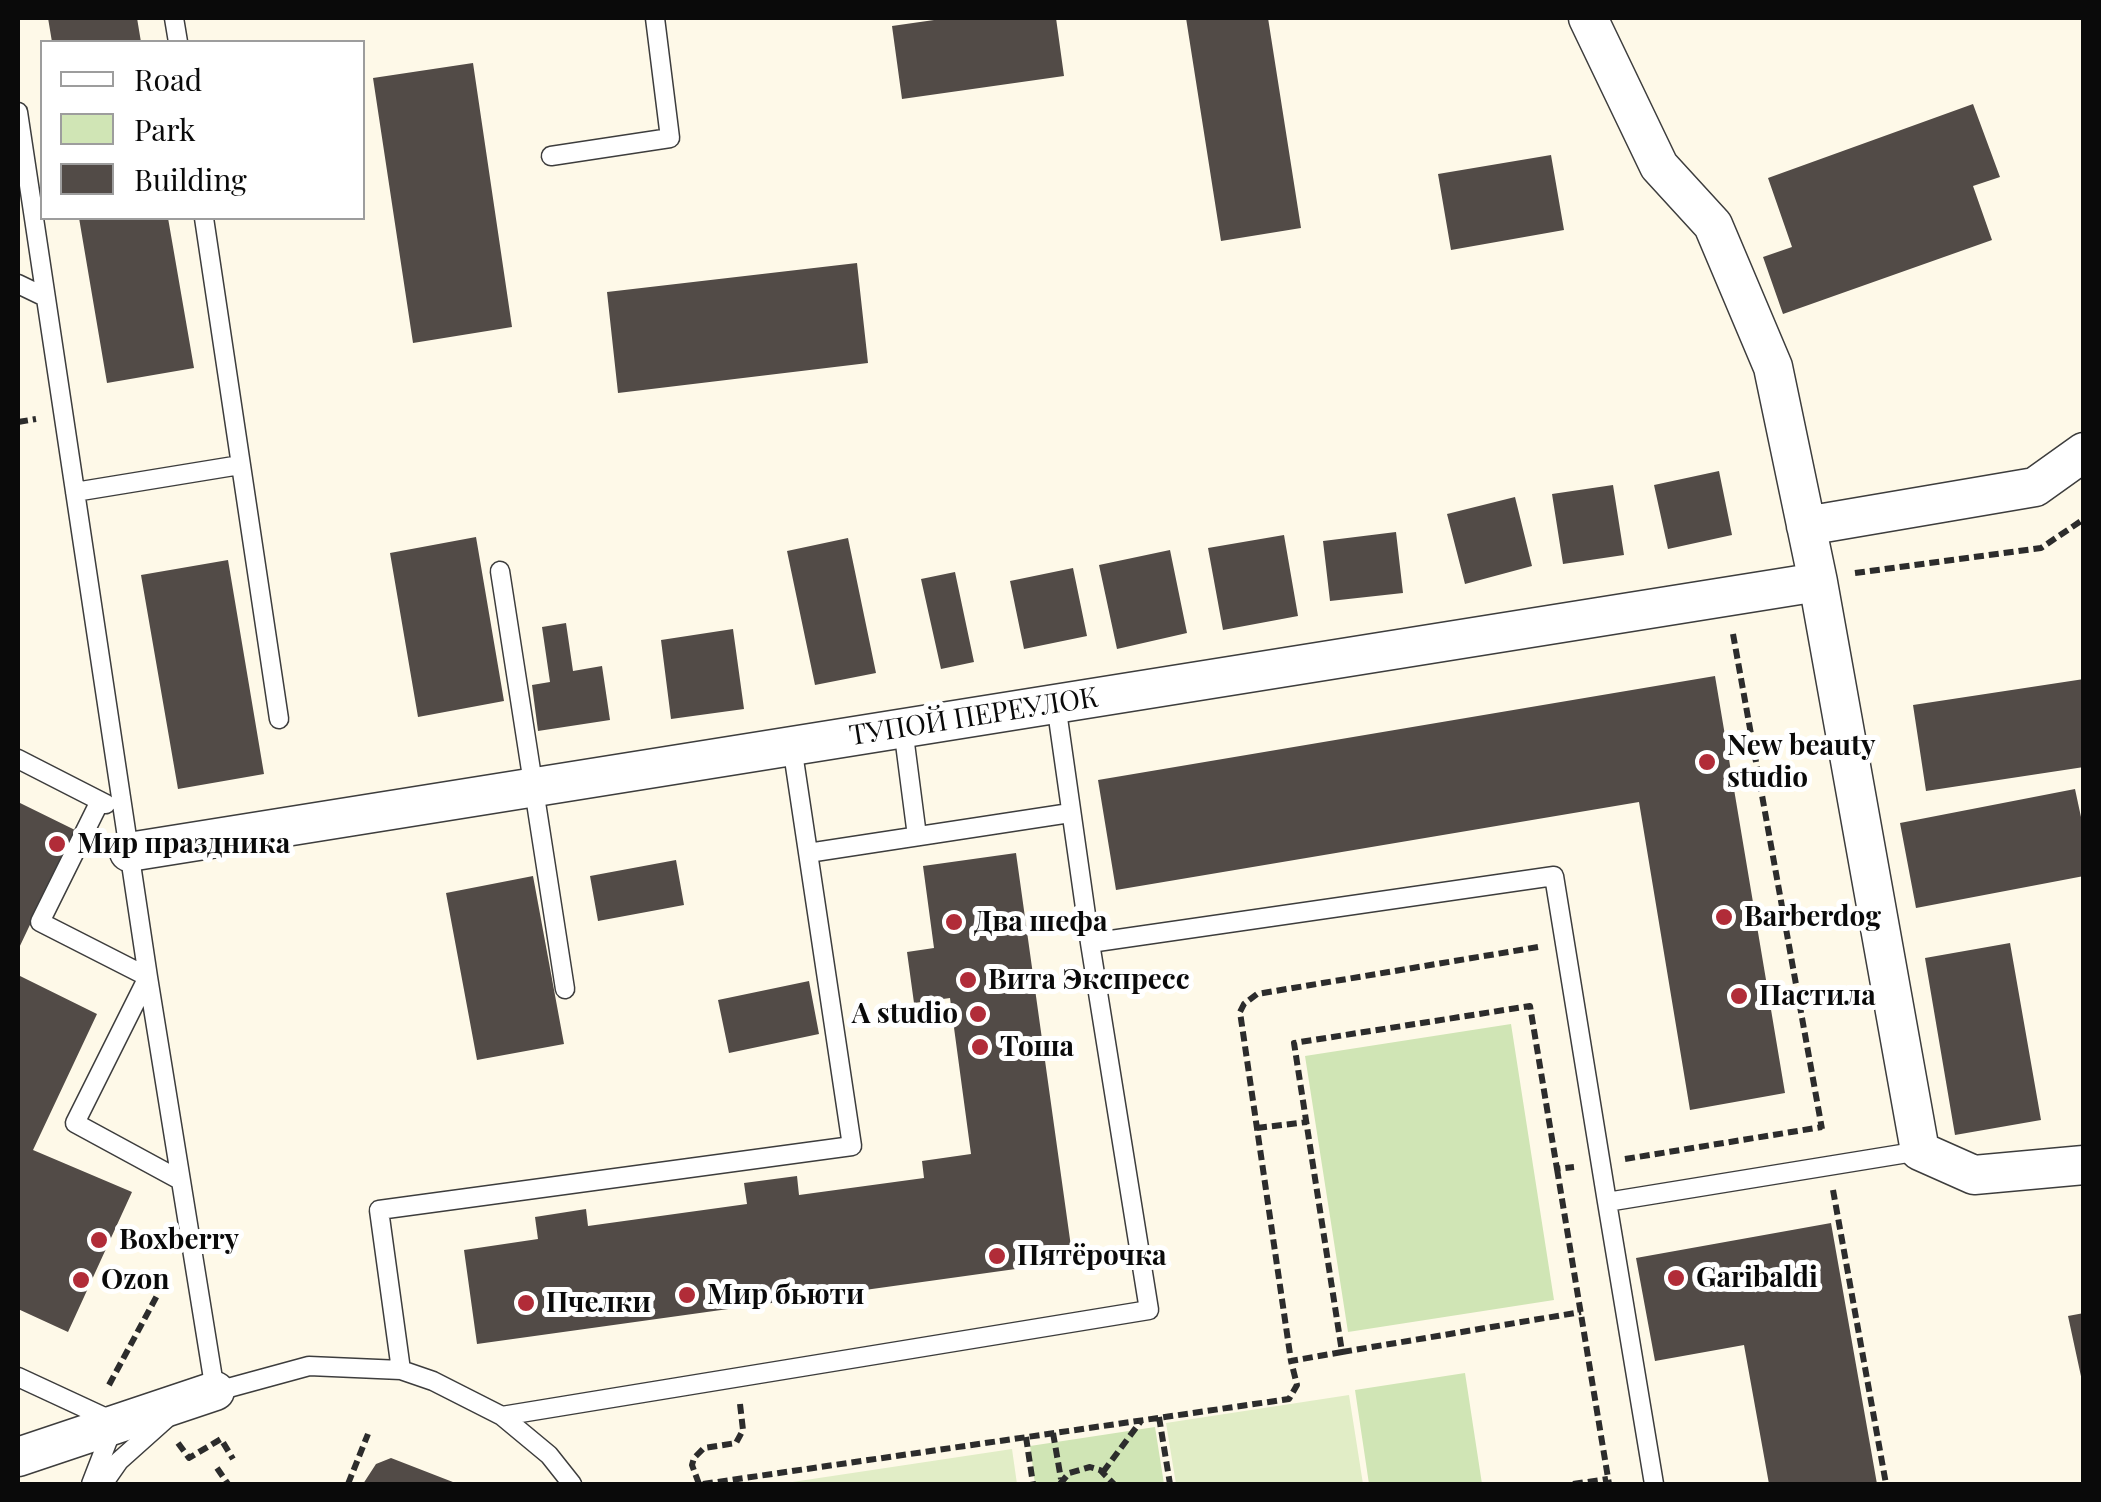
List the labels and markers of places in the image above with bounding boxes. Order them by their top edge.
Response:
place label: New beauty studio [1727,729,1875,795]
marker: New beauty studio [1696,751,1718,773]
place label: Мир праздника [77,827,290,861]
marker: Мир праздника [46,833,68,855]
place label: Barberdog [1744,900,1881,934]
place label: Два шефа [974,905,1107,939]
marker: Barberdog [1713,906,1735,928]
marker: Два шефа [943,911,965,933]
place label: Вита Экспресс [988,963,1190,997]
marker: Вита Экспресс [957,969,979,991]
place label: Пастила [1759,979,1876,1013]
marker: Пастила [1728,985,1750,1007]
place label: A studio [852,997,958,1031]
marker: A studio [967,1003,989,1025]
place label: Тоша [1000,1030,1074,1064]
marker: Тоша [969,1036,991,1058]
place label: Boxberry [119,1223,239,1257]
marker: Boxberry [88,1229,110,1251]
place label: Пятёрочка [1017,1239,1167,1273]
marker: Пятёрочка [986,1245,1008,1267]
place label: Garibaldi [1696,1261,1818,1295]
place label: Ozon [101,1263,169,1297]
marker: Garibaldi [1665,1267,1687,1289]
marker: Ozon [70,1269,92,1291]
place label: Мир бьюти [707,1278,864,1312]
marker: Мир бьюти [676,1284,698,1306]
place label: Пчелки [546,1286,651,1320]
marker: Пчелки [515,1292,537,1314]

